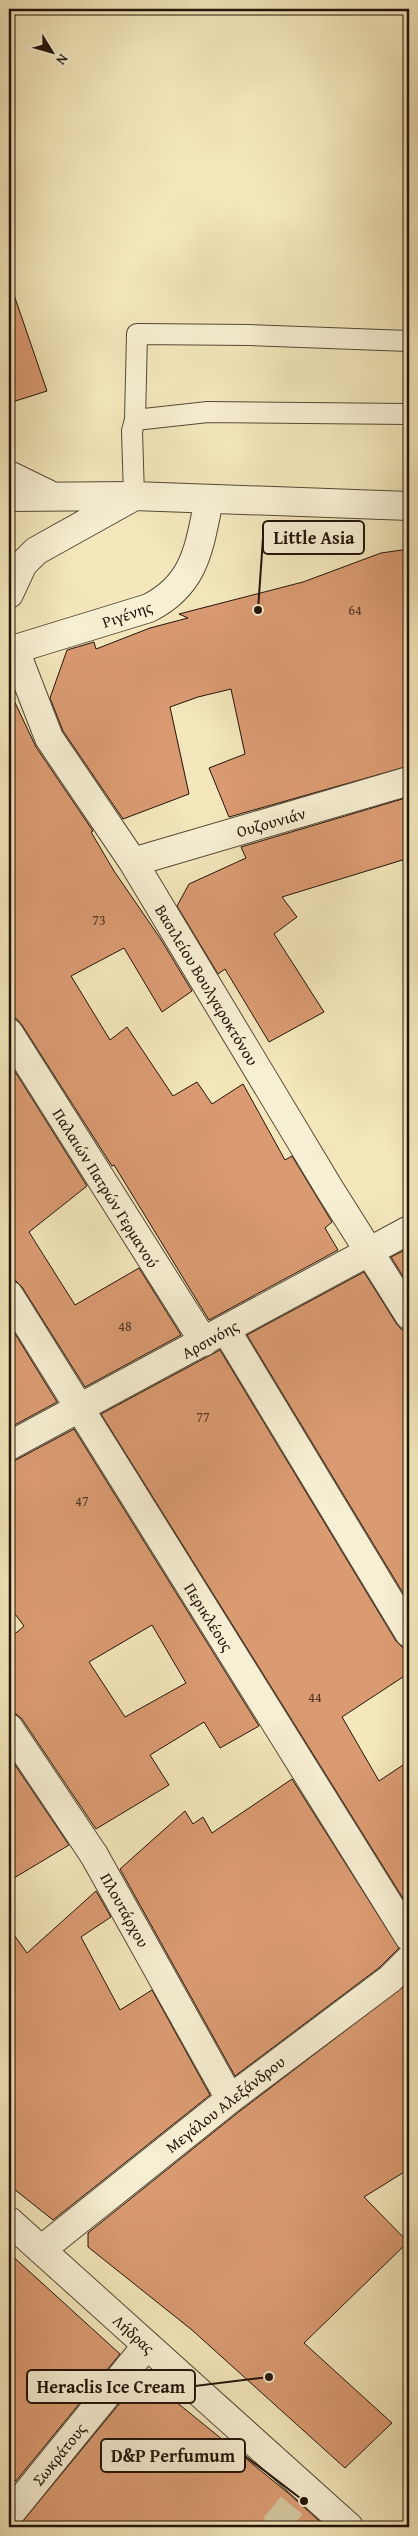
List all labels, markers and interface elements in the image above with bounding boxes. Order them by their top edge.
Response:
north arrow [28,28,78,78]
text: N [51,50,73,70]
callout: Little Asia [263,521,364,554]
text: Little Asia [274,524,355,551]
street label: Ριγένης [99,594,156,634]
house number: 64 [348,600,362,620]
street label: Ουζουνιάν [234,801,308,843]
street label: Βασιλείου Βουλγαροκτόνου [149,900,265,1070]
house number: 73 [92,910,106,930]
street label: Παλαιών Πατρών Γερμανού [47,1103,165,1273]
street label: Αρσινόης [177,1313,243,1364]
house number: 48 [118,1316,132,1336]
house number: 77 [196,1407,210,1427]
house number: 47 [75,1491,89,1511]
street label: Περικλέους [178,1578,240,1656]
house number: 44 [308,1687,322,1707]
street label: Πλουτάρχου [95,1868,155,1952]
street label: Μεγάλου Αλεξάνδρου [160,2050,290,2158]
street label: Λήδρας [108,2309,161,2360]
callout: Heraclis Ice Cream [27,2370,195,2403]
text: Heraclis Ice Cream [37,2373,186,2400]
street label: Σωκράτους [26,2417,92,2491]
callout: D&P Perfumum [101,2439,245,2472]
text: D&P Perfumum [111,2442,236,2469]

